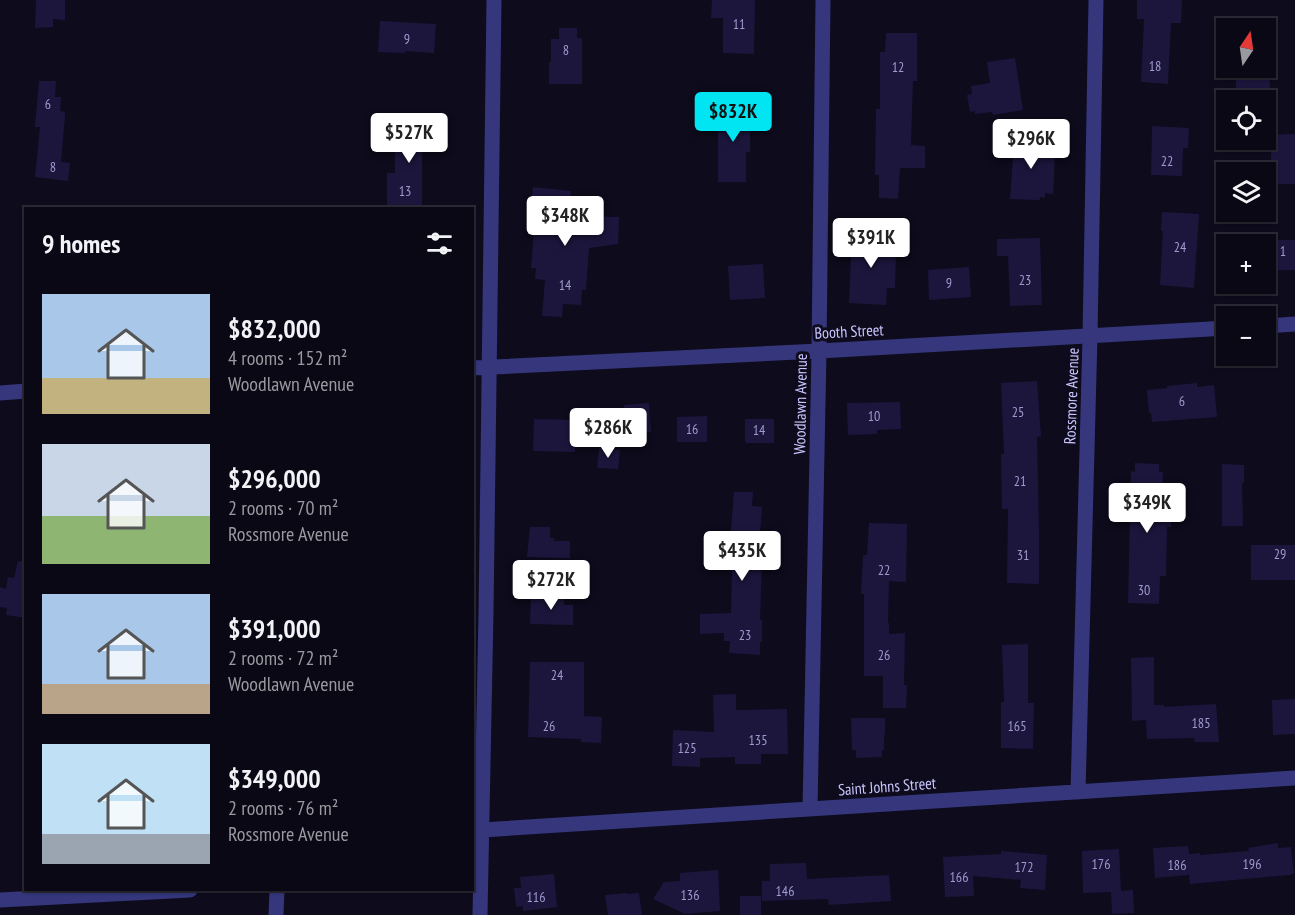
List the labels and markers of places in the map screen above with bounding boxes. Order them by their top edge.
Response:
pin: $832K [691,92,775,143]
pin: $527K [367,113,451,164]
pin: $296K [989,119,1073,170]
pin: $348K [523,196,607,247]
pin: $391K [829,218,913,269]
pin: $286K [566,408,650,459]
pin: $349K [1105,483,1189,534]
pin: $435K [700,531,784,582]
pin: $272K [509,560,593,611]

